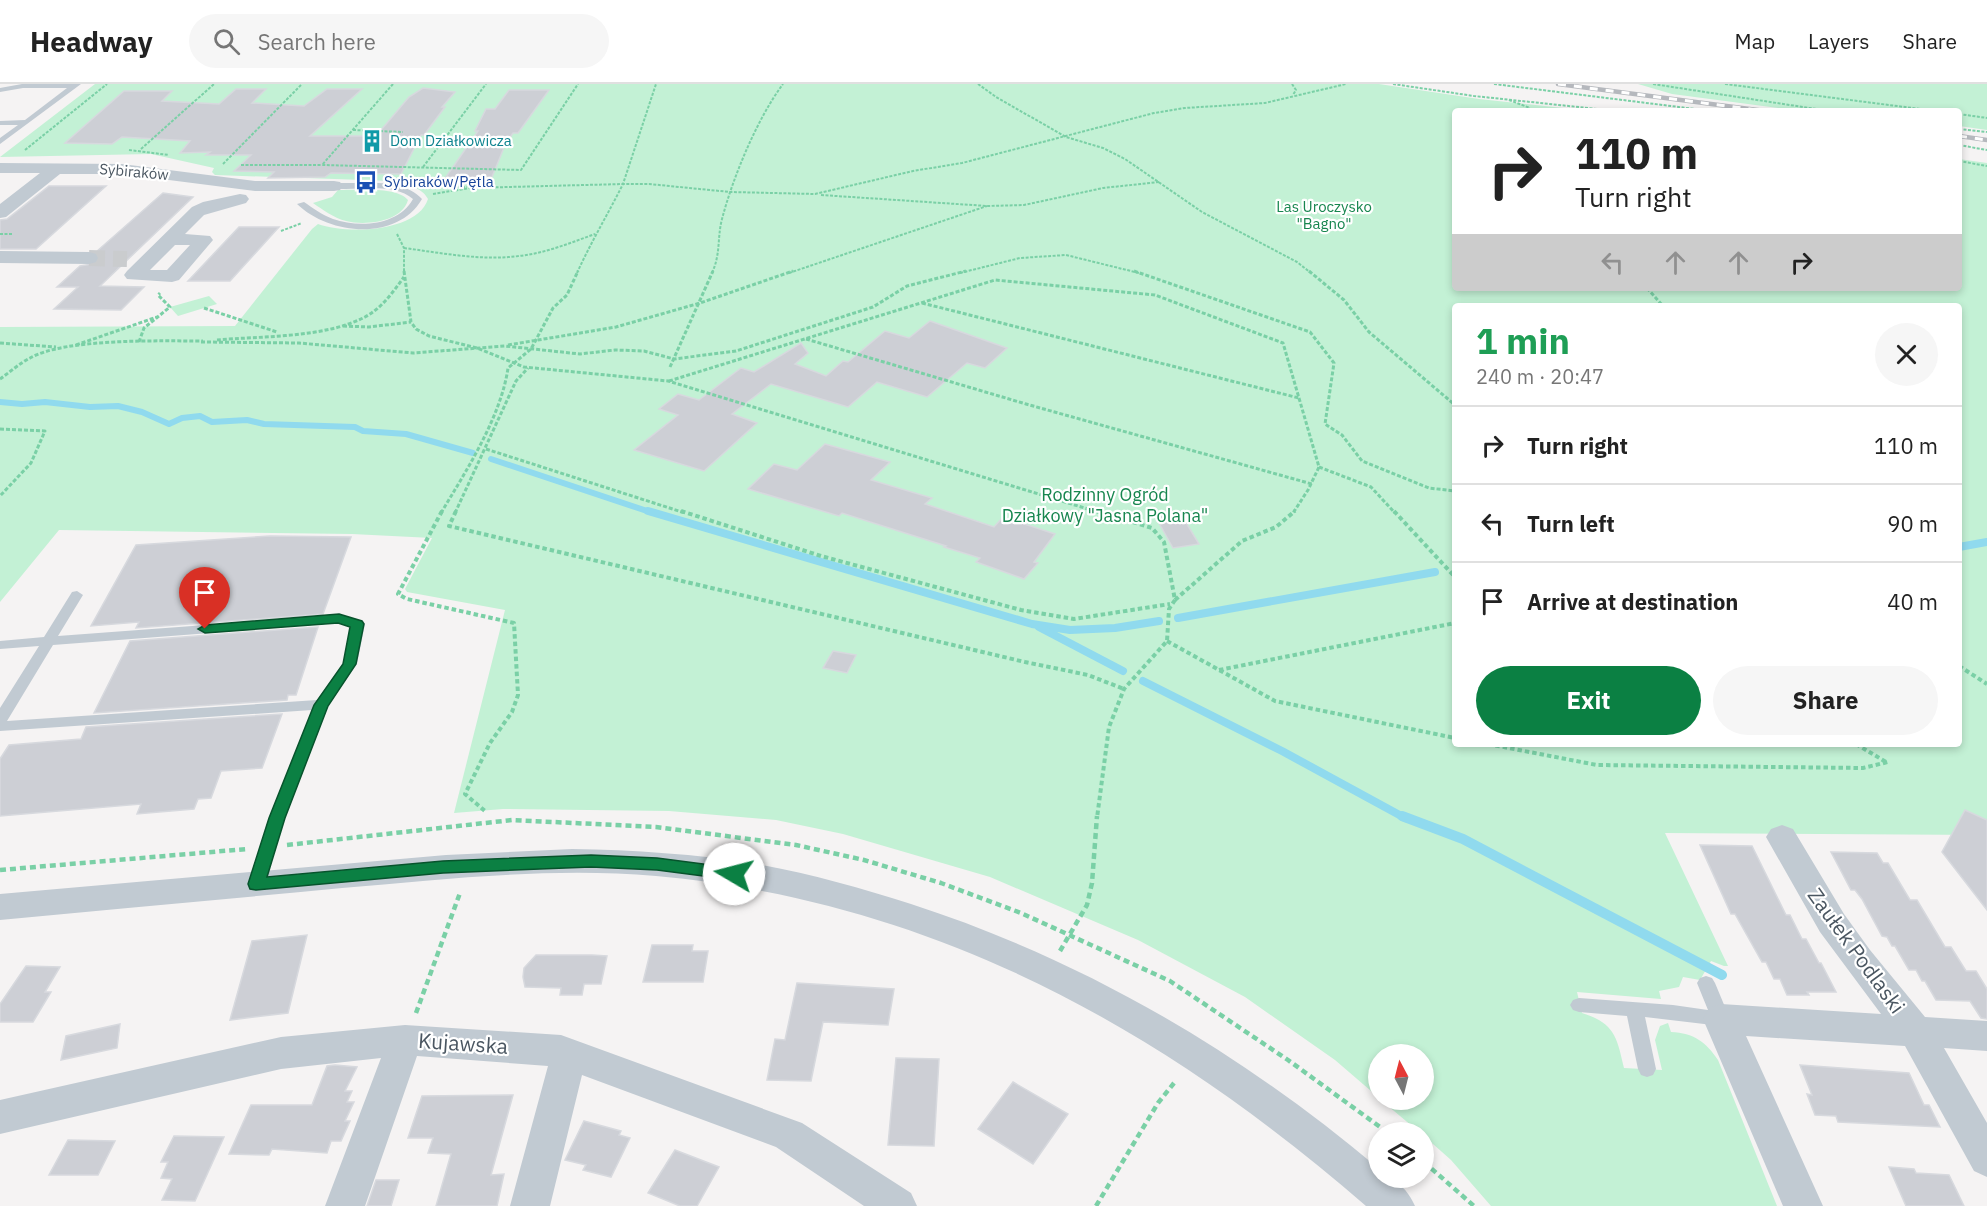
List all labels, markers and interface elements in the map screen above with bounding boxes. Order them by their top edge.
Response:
search box [189,14,609,68]
text: Headway [30,23,153,60]
icon: search [210,25,243,58]
text: Search here [258,27,376,56]
text: Map [1735,27,1775,55]
text: Layers [1808,27,1870,55]
text: Share [1903,27,1957,55]
text: 110 m [1575,126,1698,181]
building icon: Dom Działkowicza [359,128,385,154]
place label: Dom Działkowicza [390,131,512,150]
icon: right [1476,132,1554,210]
street label: Sybiraków [99,159,170,184]
bus stop icon: Sybiraków/Pętla [353,169,379,195]
place label: Sybiraków/Pętla [384,172,494,191]
text: Turn right [1575,179,1692,214]
park label: Las Uroczysko "Bagno" [1276,197,1372,233]
icon: left [1596,246,1629,279]
icon: ahead [1659,246,1692,279]
icon: ahead [1722,246,1755,279]
icon: right [1785,246,1818,279]
text: 1 min [1476,317,1570,364]
button: close [1875,323,1938,386]
text: 240 m · 20:47 [1476,363,1604,390]
icon: right [1476,429,1509,462]
text: Turn right [1527,431,1628,460]
text: 110 m [1874,431,1938,460]
park label: Rodzinny Ogród Działkowy "Jasna Polana" [1002,483,1208,527]
icon: left [1476,507,1509,540]
text: Turn left [1527,509,1615,538]
text: 90 m [1887,509,1938,538]
pin [179,567,230,629]
icon: arrive [188,576,221,609]
icon: arrive [1476,585,1509,618]
text: Arrive at destination [1527,587,1738,616]
text: 40 m [1887,587,1938,616]
button: Exit [1476,666,1701,735]
button: Share [1713,666,1938,735]
position arrow [702,842,766,906]
street label: Zaułek Podlaski [1802,882,1912,1019]
street label: Kujawska [417,1026,509,1060]
north arrow [1368,1044,1434,1110]
map controls [1368,1044,1434,1188]
button: layers [1368,1122,1434,1188]

